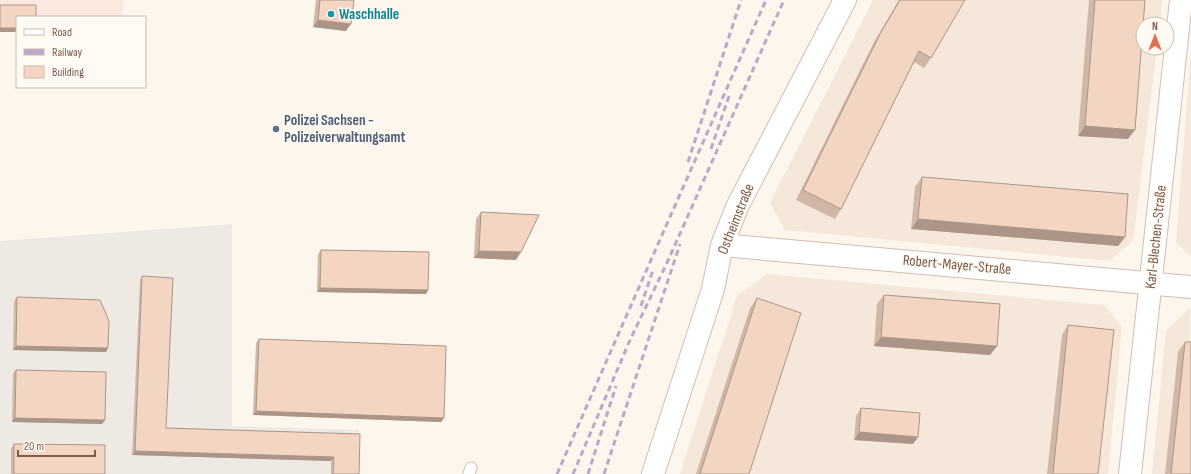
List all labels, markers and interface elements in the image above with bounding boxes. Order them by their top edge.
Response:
place label: Waschhalle [339,5,399,24]
marker: Waschhalle [326,9,336,19]
legend [16,16,146,88]
north arrow [1135,16,1175,56]
text: N [1152,20,1158,33]
text: Road [52,25,72,40]
text: Railway [52,45,83,60]
text: Building [52,65,84,80]
place label: Polizei Sachsen - Polizeiverwaltungsamt [284,111,406,147]
marker: Polizei Sachsen - Polizeiverwaltungsamt [271,124,281,134]
street label: Ostheimstraße [713,181,759,257]
street label: Karl-Blechen-Straße [1141,184,1171,290]
street label: Robert-Mayer-Straße [902,251,1012,279]
scale bar [18,432,95,458]
text: 20 m [24,439,44,454]

